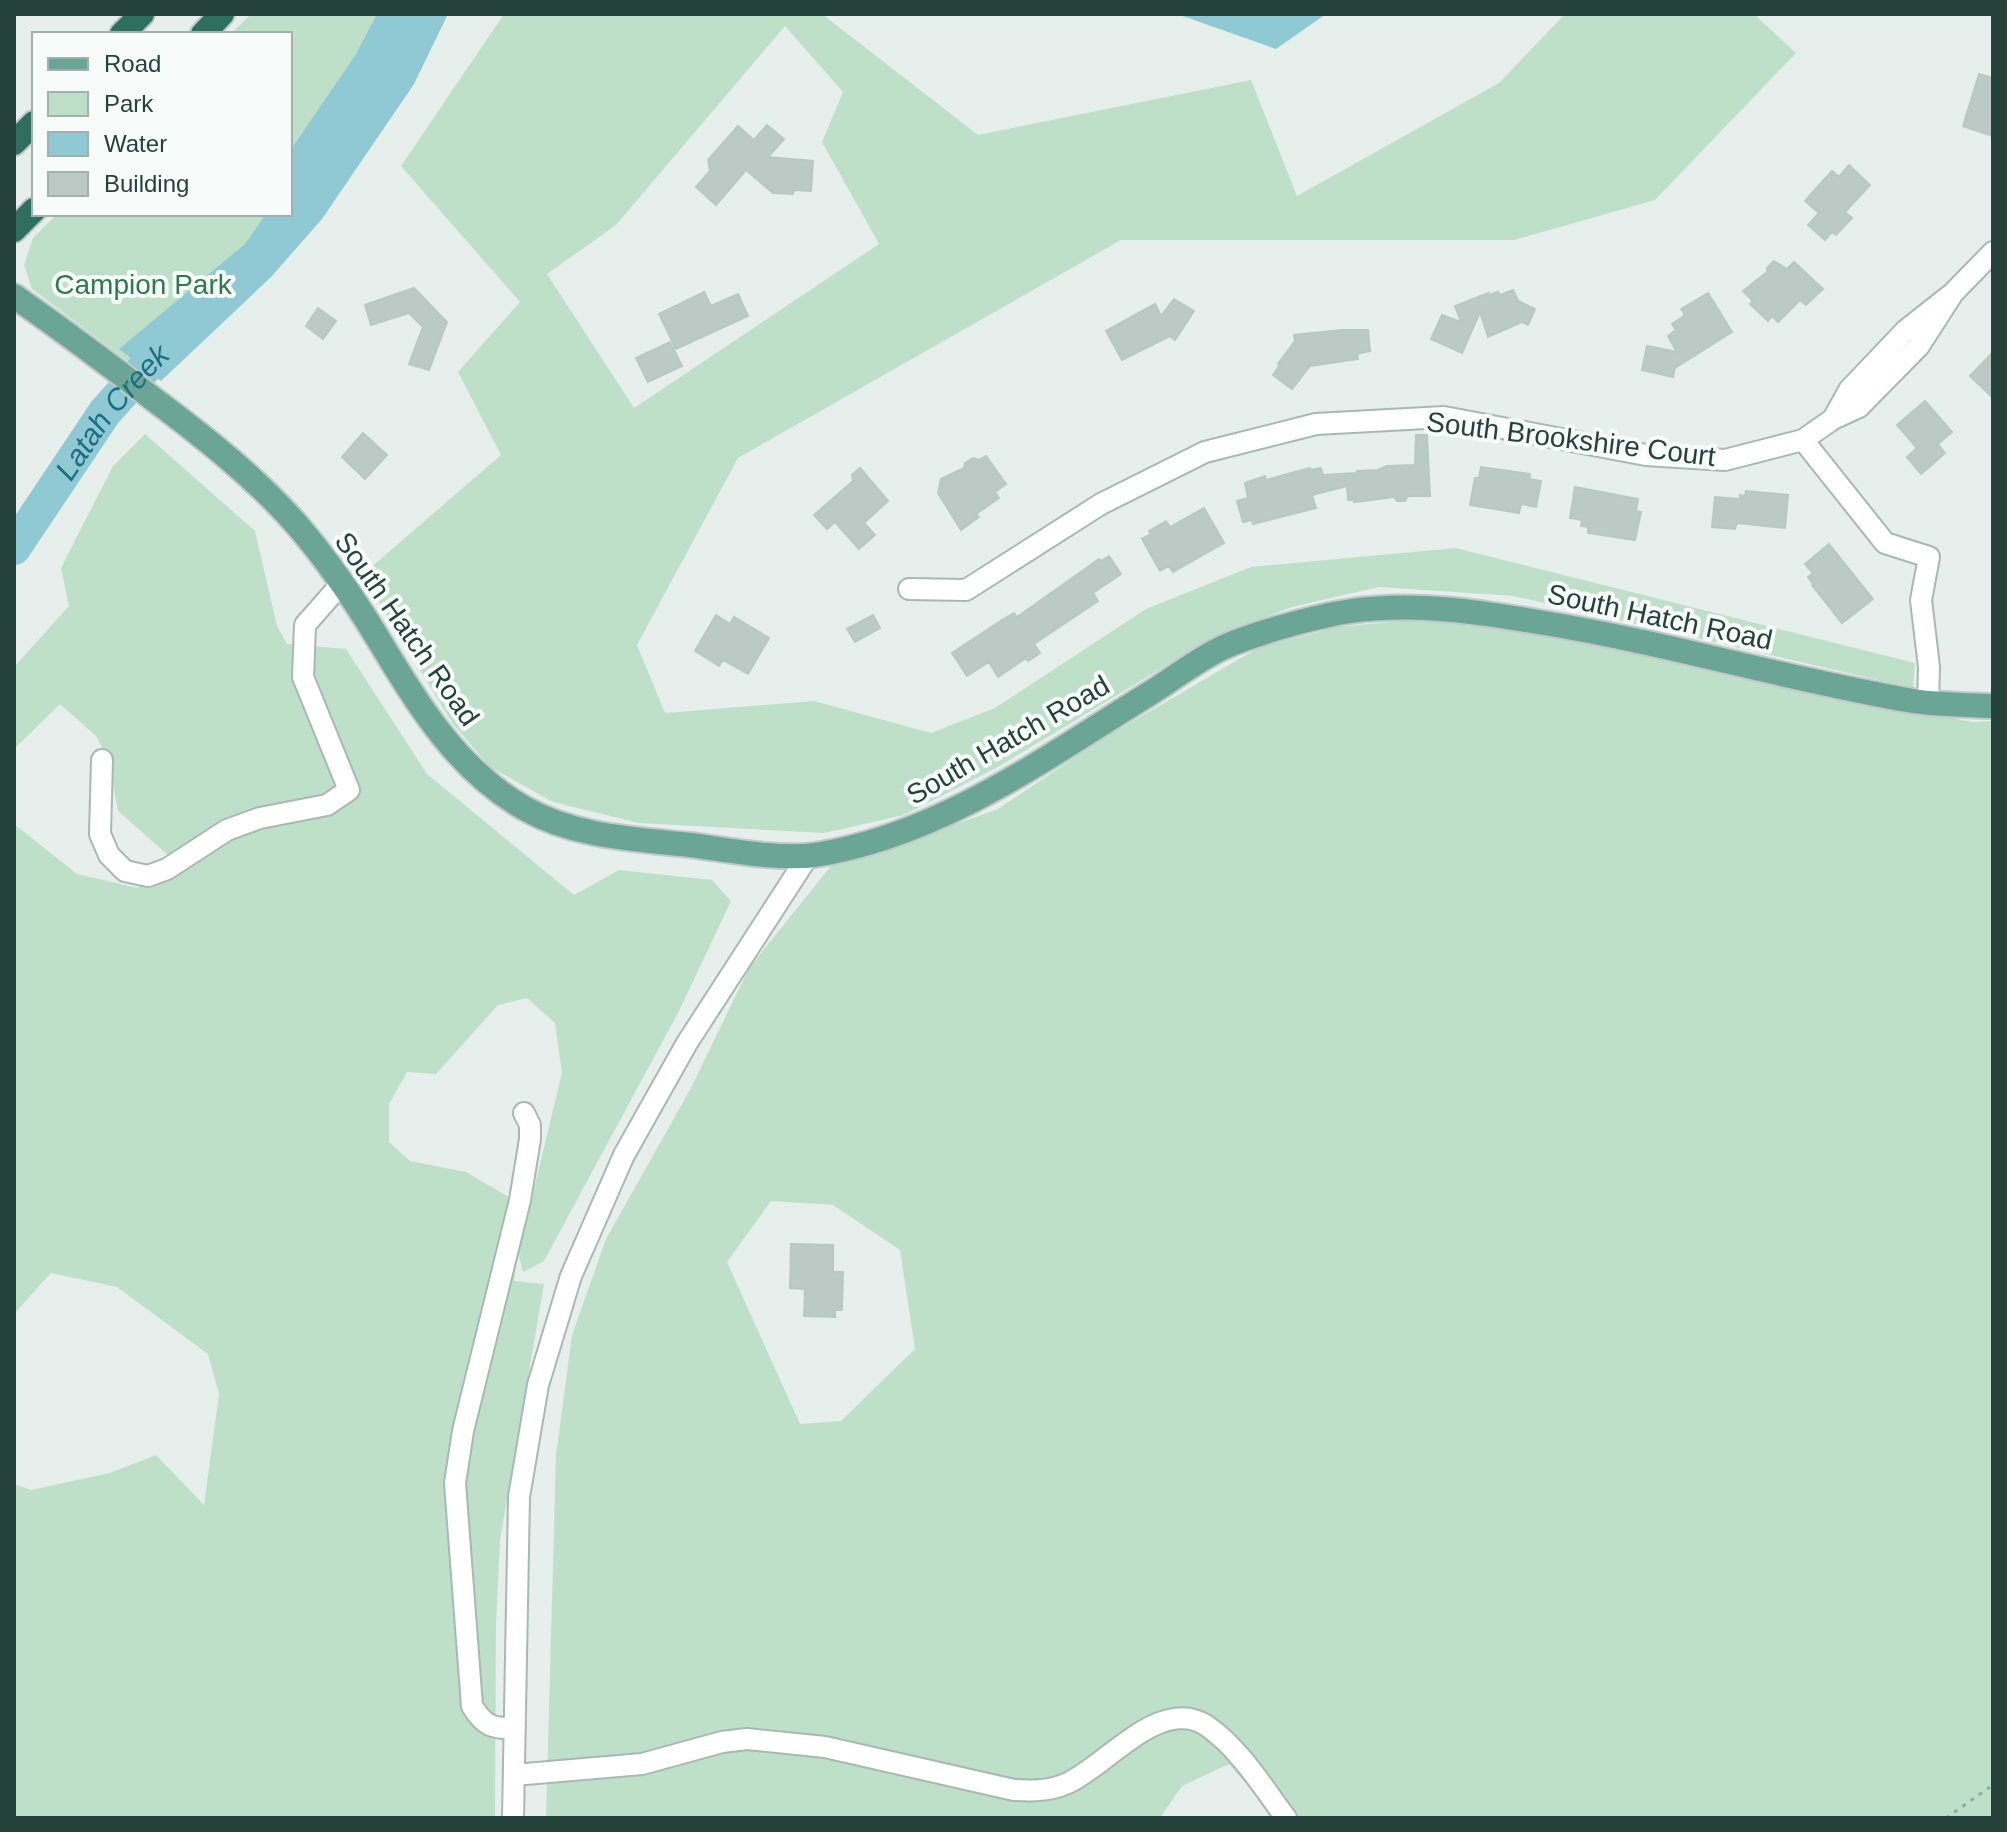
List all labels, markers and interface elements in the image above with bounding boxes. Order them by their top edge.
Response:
legend [32,32,292,216]
text: Road [104,50,161,77]
text: Park [104,90,154,117]
text: Water [104,130,167,157]
text: Building [104,170,189,197]
park label: Campion Park [54,269,233,300]
water label: Latah Creek [48,336,176,485]
street label: South Brookshire Court [1425,406,1718,472]
street label: South Hatch Road [329,526,485,732]
street label: South Hatch Road [1545,578,1775,656]
street label: South Hatch Road [901,669,1115,811]

